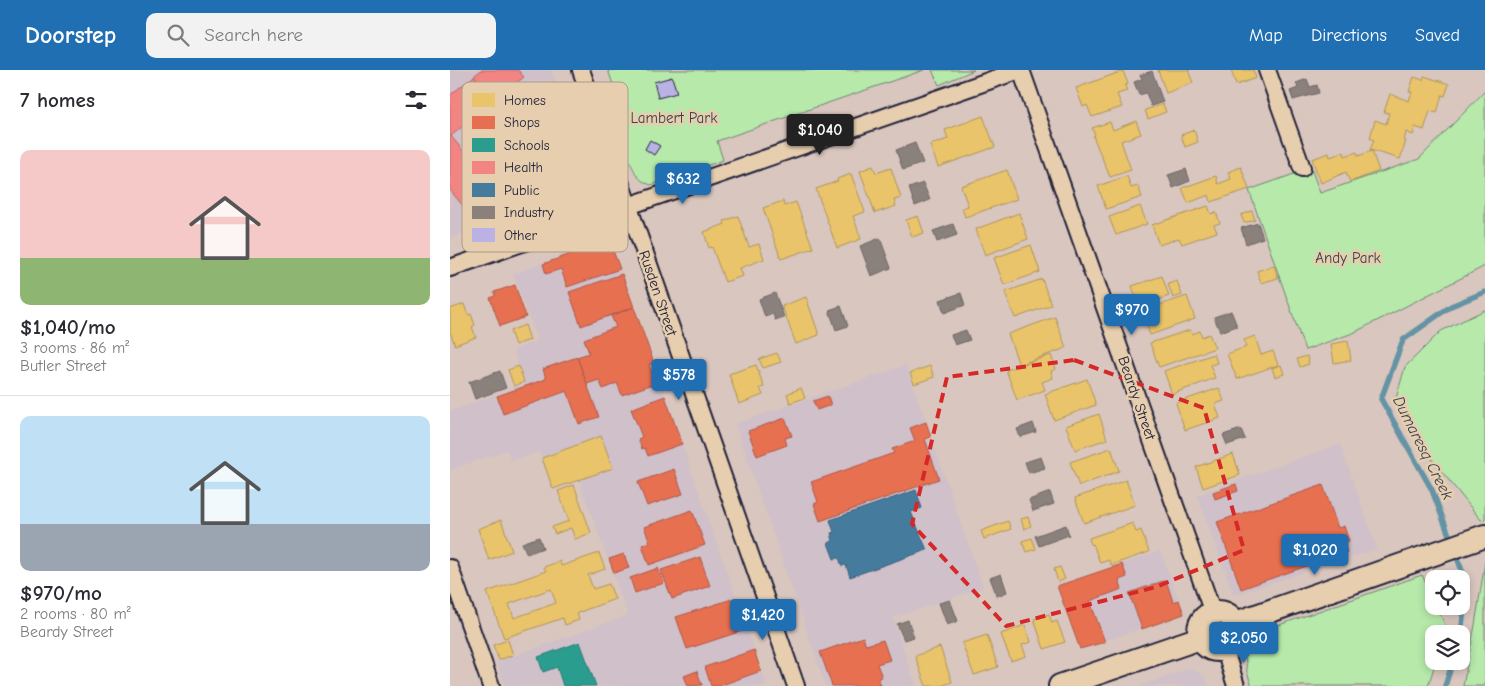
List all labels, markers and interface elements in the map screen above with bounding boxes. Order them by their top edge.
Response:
search box [146,13,496,58]
text: Doorstep [25,21,116,49]
icon: search [164,21,192,49]
text: Search here [204,24,303,46]
text: Map [1249,25,1283,46]
text: Directions [1311,25,1387,46]
text: Saved [1415,25,1460,46]
legend [462,82,628,252]
icon: filters [402,86,430,114]
text: 7 homes [20,88,95,112]
text: Homes [504,92,546,109]
park label: Lambert Park [631,109,718,127]
text: Shops [504,114,540,131]
pin: $1,040 [779,114,861,156]
text: $1,040 [798,121,842,139]
text: Schools [504,137,550,154]
text: Health [504,159,543,176]
pin: $632 [653,162,713,205]
text: $632 [666,170,700,188]
text: Public [504,182,540,199]
icon: home [180,183,270,273]
text: Industry [504,204,554,221]
text: Other [504,227,538,244]
street label: Rusden Street [635,248,681,339]
park label: Andy Park [1315,249,1381,267]
pin: $970 [1102,294,1162,336]
text: $970 [1115,301,1149,319]
text: $1,040/mo [20,315,116,339]
text: 3 rooms · 86 m² [20,339,129,357]
street label: Beardy Street [1114,354,1160,443]
text: Butler Street [20,357,106,375]
pin: $578 [649,358,709,401]
text: $578 [662,366,696,384]
water label: Dumaresq Creek [1389,393,1457,503]
icon: home [180,448,270,538]
pin: $1,020 [1274,534,1356,576]
text: $1,020 [1292,541,1338,559]
map controls [1425,570,1470,670]
button: locate [1425,570,1470,615]
text: $970/mo [20,581,102,605]
pin: $1,420 [722,598,804,641]
text: 2 rooms · 80 m² [20,605,131,623]
text: $1,420 [741,606,785,624]
pin: $2,050 [1203,622,1285,664]
text: Beardy Street [20,623,113,641]
button: layers [1425,625,1470,670]
text: $2,050 [1220,629,1268,647]

